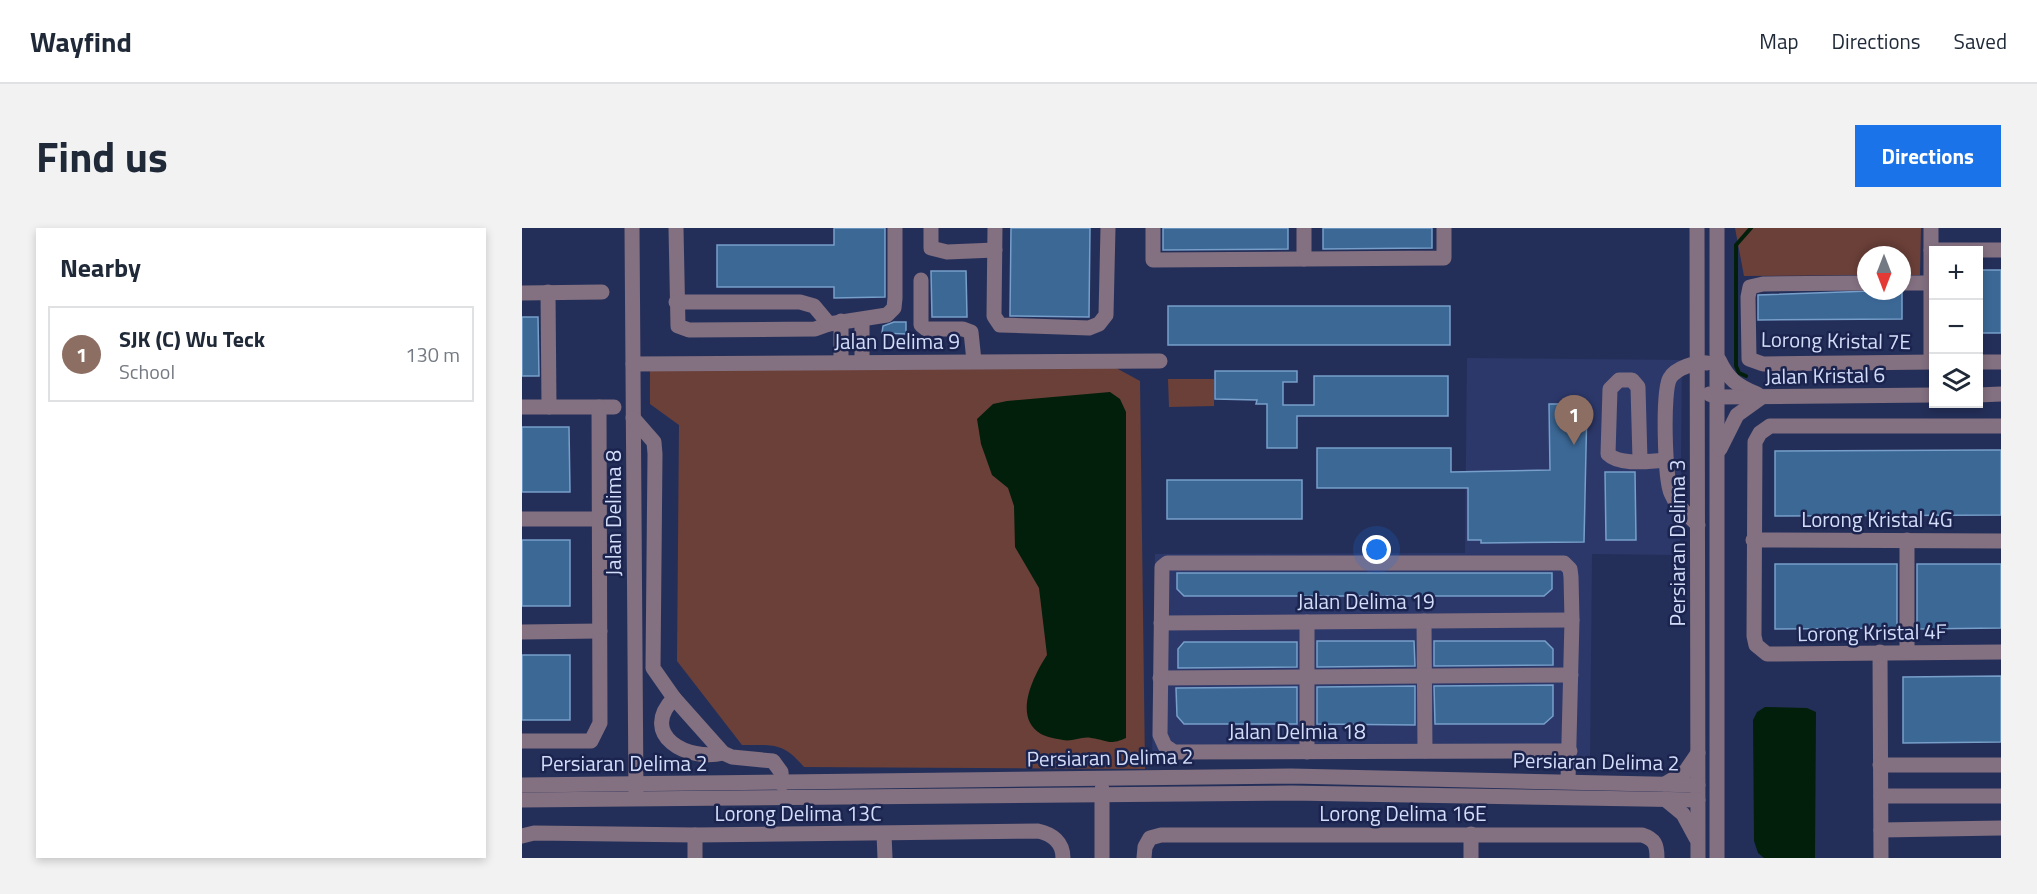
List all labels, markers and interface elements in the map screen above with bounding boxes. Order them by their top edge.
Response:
text: Wayfind [30,20,132,63]
text: Map [1759,25,1799,57]
text: Directions [1832,25,1921,57]
text: Saved [1954,25,2007,57]
text: Find us [36,124,168,188]
button: Directions [1855,125,2001,187]
north arrow [1857,246,1911,300]
map controls [1929,246,1983,408]
button: + [1929,246,1983,300]
text: Nearby [60,248,141,287]
button: − [1929,300,1983,354]
text: SJK (C) Wu Teck [119,322,265,356]
street label: Lorong Kristal 7E [1761,323,1911,357]
street label: Jalan Delima 9 [834,325,960,357]
text: 1 [76,339,87,370]
text: 130 m [405,339,460,370]
button: layers [1929,354,1983,408]
text: School [119,356,175,387]
street label: Jalan Kristal 6 [1764,358,1886,392]
pin: 1 [1554,396,1594,445]
street label: Jalan Delima 8 [597,450,629,576]
street label: Persiaran Delima 3 [1661,460,1693,626]
street label: Lorong Kristal 4G [1801,503,1953,535]
your location [1362,535,1391,564]
street label: Jalan Delima 19 [1297,585,1435,617]
street label: Lorong Kristal 4F [1797,615,1947,649]
street label: Jalan Delmia 18 [1228,715,1366,747]
street label: Persiaran Delima 2 [1026,740,1194,774]
street label: Persiaran Delima 2 [1512,744,1680,778]
street label: Persiaran Delima 2 [541,747,707,779]
street label: Lorong Delima 13C [714,797,882,829]
street label: Lorong Delima 16E [1319,797,1487,829]

